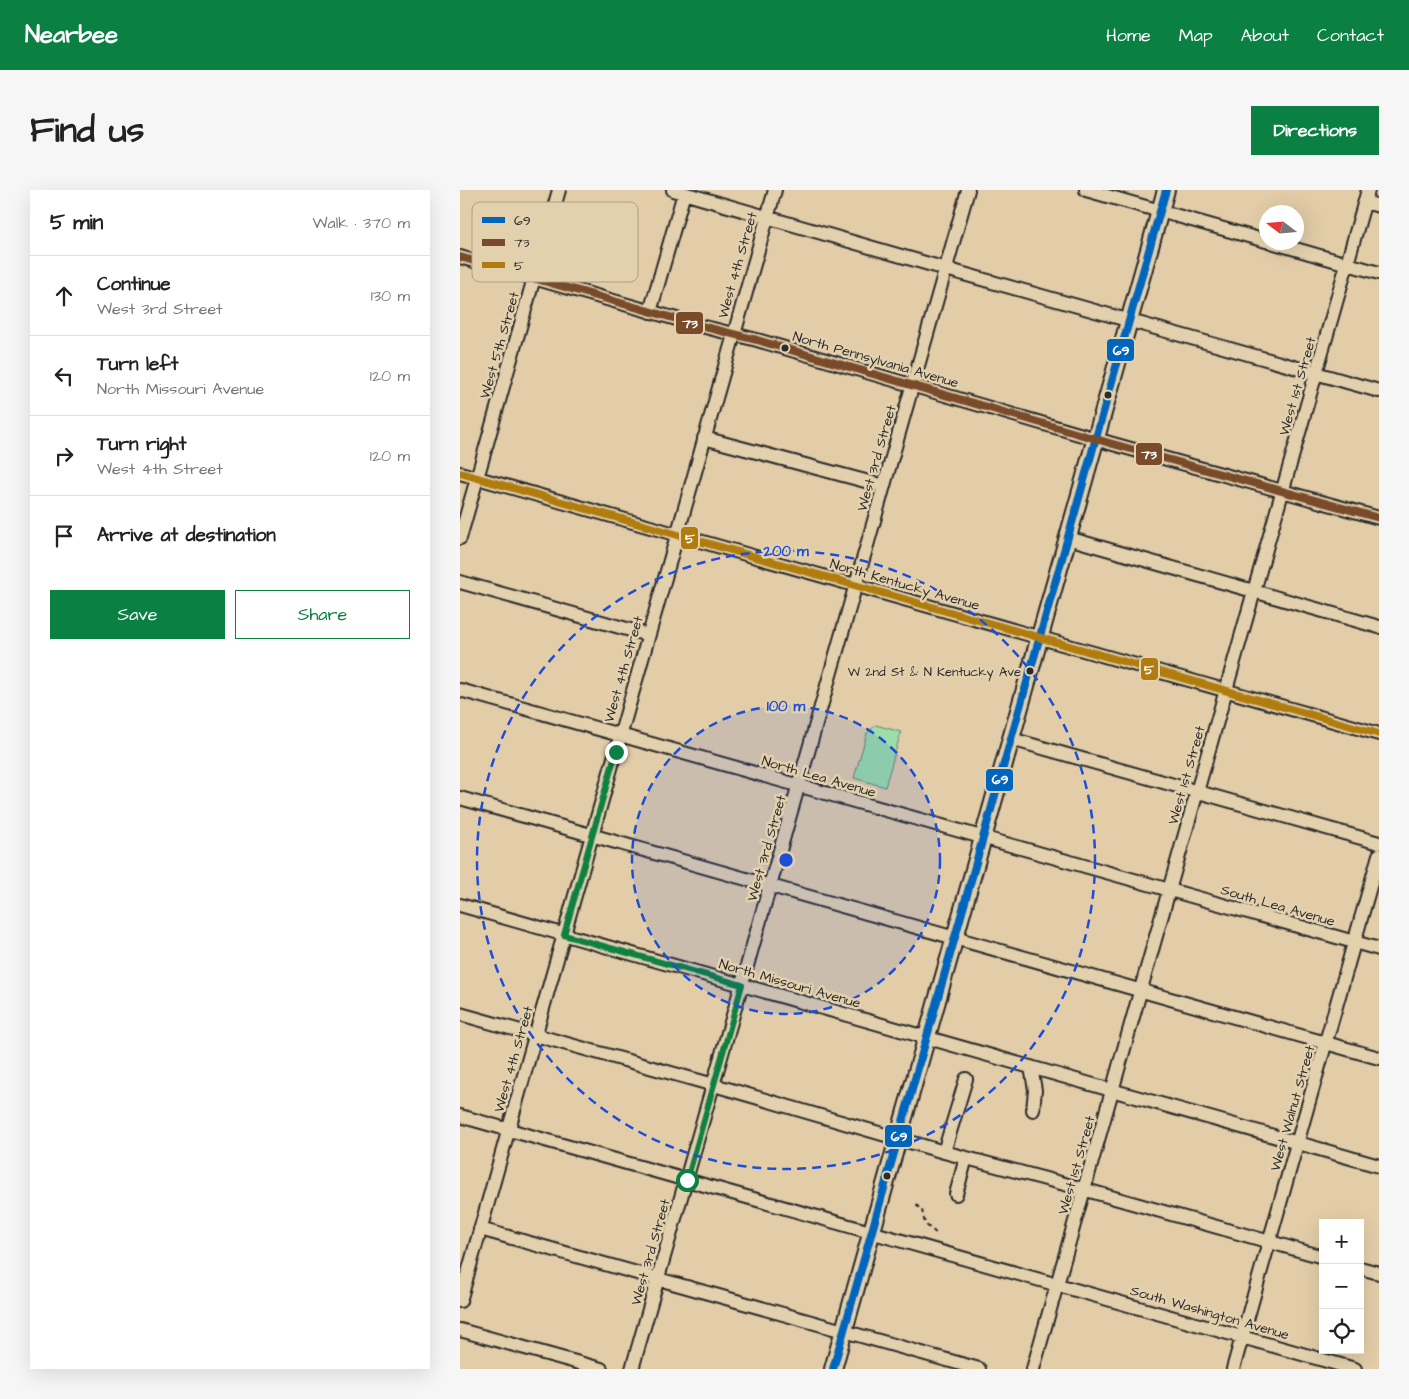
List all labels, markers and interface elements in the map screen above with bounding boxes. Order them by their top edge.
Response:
text: Nearbee [25,18,118,52]
text: Home [1106,23,1151,48]
text: Map [1179,23,1213,48]
text: About [1241,23,1289,48]
text: Contact [1317,23,1384,48]
text: Find us [30,106,144,155]
button: Directions [1251,106,1379,155]
legend [472,202,638,282]
north arrow [1259,205,1304,250]
text: 5 min [50,208,103,237]
street label: West 4th Street [713,209,763,321]
text: 69 [514,211,531,231]
text: Walk · 370 m [312,212,410,234]
text: 73 [514,233,530,253]
text: 5 [514,256,524,276]
text: Continue [97,271,171,298]
icon: ahead [50,282,78,310]
text: 130 m [371,285,410,307]
street label: West 5th Street [475,289,525,401]
text: West 3rd Street [97,298,223,320]
line badge: 73 [675,311,704,335]
text: 73 [681,314,699,334]
street label: North Pennsylvania Avenue [790,327,961,393]
street label: West 1st Street [1274,334,1322,438]
line badge: 69 [1106,338,1135,362]
text: 69 [1113,341,1129,361]
unlabelled marker [780,343,790,353]
text: Turn left [97,351,178,378]
icon: left [50,362,78,390]
text: 120 m [370,365,410,387]
text: North Missouri Avenue [97,378,264,400]
unlabelled marker [1103,390,1113,400]
street label: West 3rd Street [852,402,902,514]
text: Turn right [97,431,186,458]
icon: right [50,442,78,470]
line badge: 73 [1135,442,1163,466]
text: 120 m [370,445,410,467]
text: 73 [1140,445,1158,465]
text: West 4th Street [97,458,223,480]
icon: arrive [50,522,78,550]
text: Arrive at destination [97,522,276,549]
line badge: 5 [680,526,699,550]
text: 5 [685,529,696,549]
text: 200 m [762,541,809,562]
street label: North Kentucky Avenue [828,554,982,616]
button: Save [50,590,225,639]
button: Share [235,590,410,639]
street label: West 4th Street [599,613,649,725]
line badge: 5 [1140,657,1159,681]
text: 5 [1144,660,1155,680]
place label: W 2nd St & N Kentucky Ave [848,663,1021,682]
marker: W 2nd St & N Kentucky Ave [1025,666,1035,676]
text: 100 m [767,696,806,717]
street label: West 1st Street [1163,723,1211,827]
route end [605,741,628,764]
street label: North Lea Avenue [759,751,879,803]
line badge: 69 [985,768,1014,792]
text: 69 [992,770,1008,790]
street label: West 3rd Street [742,792,792,904]
centre of rings [777,851,795,869]
street label: South Lea Avenue [1218,880,1337,932]
street label: North Missouri Avenue [717,954,863,1014]
street label: West 4th Street [489,1003,539,1115]
street label: West Walnut Street [1265,1043,1321,1174]
street label: West 1st Street [1053,1113,1101,1217]
line badge: 69 [884,1124,913,1148]
text: 69 [891,1127,907,1147]
route start [676,1169,699,1192]
unlabelled marker [882,1171,892,1181]
street label: West 3rd Street [626,1196,676,1308]
map controls [1319,1219,1364,1354]
button: + [1319,1219,1364,1264]
button: − [1319,1264,1364,1309]
street label: South Washington Avenue [1128,1281,1292,1345]
button: locate [1319,1309,1364,1354]

